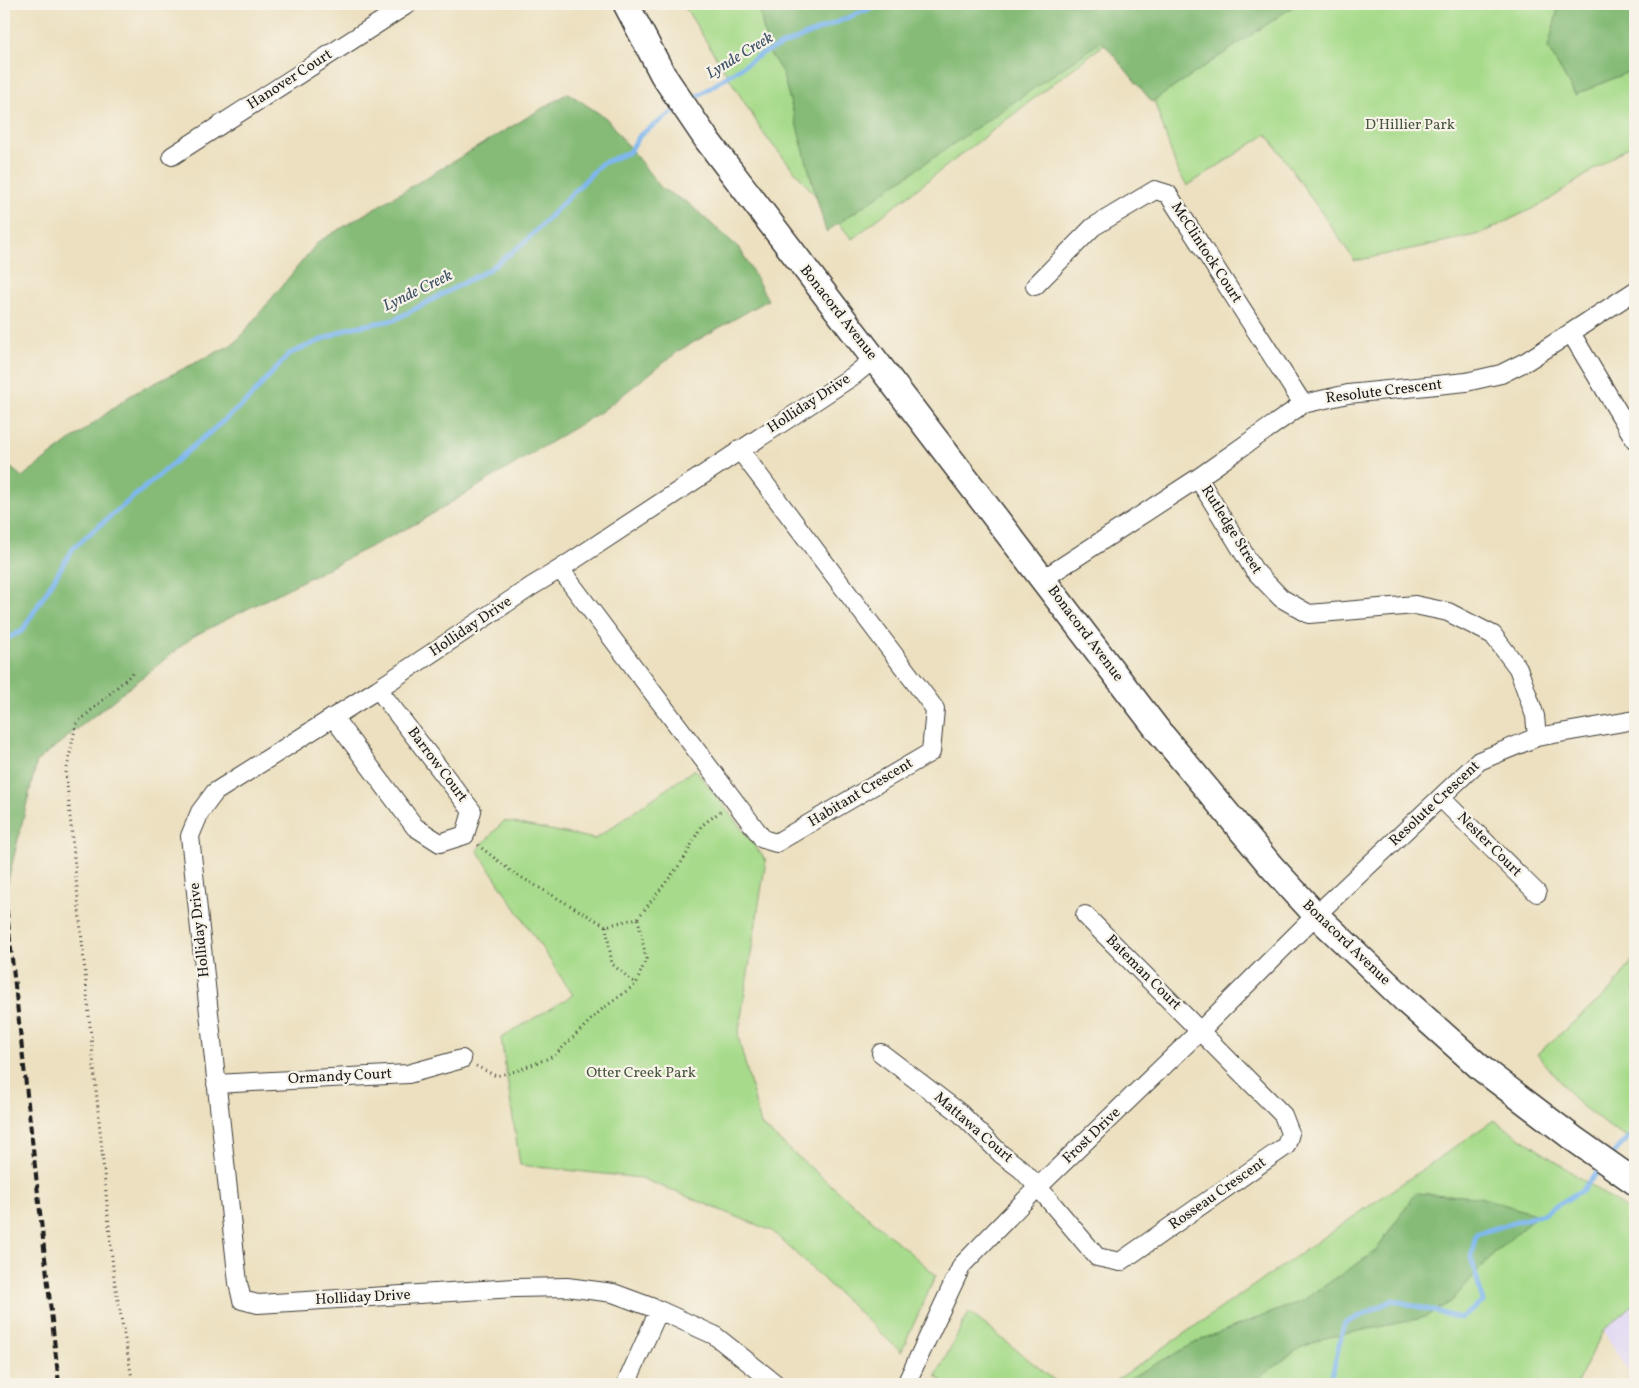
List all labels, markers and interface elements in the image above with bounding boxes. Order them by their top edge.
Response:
water label: Lynde Creek [702,27,778,85]
street label: Hanover Court [243,45,337,115]
park label: D'Hillier Park [1365,115,1455,136]
street label: McClintock Court [1165,198,1247,308]
street label: Bonacord Avenue [794,261,882,365]
water label: Lynde Creek [379,264,457,317]
street label: Holliday Drive [763,369,855,439]
street label: Resolute Crescent [1325,374,1443,410]
street label: Rutledge Street [1195,482,1267,578]
street label: Bonacord Avenue [1042,582,1128,686]
street label: Holliday Drive [426,592,516,662]
street label: Barrow Court [402,723,472,807]
street label: Habitant Crescent [805,753,917,833]
street label: Resolute Crescent [1385,756,1485,852]
street label: Nester Court [1452,808,1526,882]
street label: Holliday Drive [185,881,215,979]
street label: Bonacord Avenue [1297,895,1395,991]
street label: Bateman Court [1100,930,1186,1016]
park label: Otter Creek Park [586,1063,696,1084]
street label: Ormandy Court [288,1064,392,1090]
street label: Mattawa Court [929,1088,1017,1168]
street label: Frost Drive [1058,1103,1126,1169]
street label: Rosseau Crescent [1165,1153,1271,1235]
street label: Holliday Drive [315,1285,411,1311]

